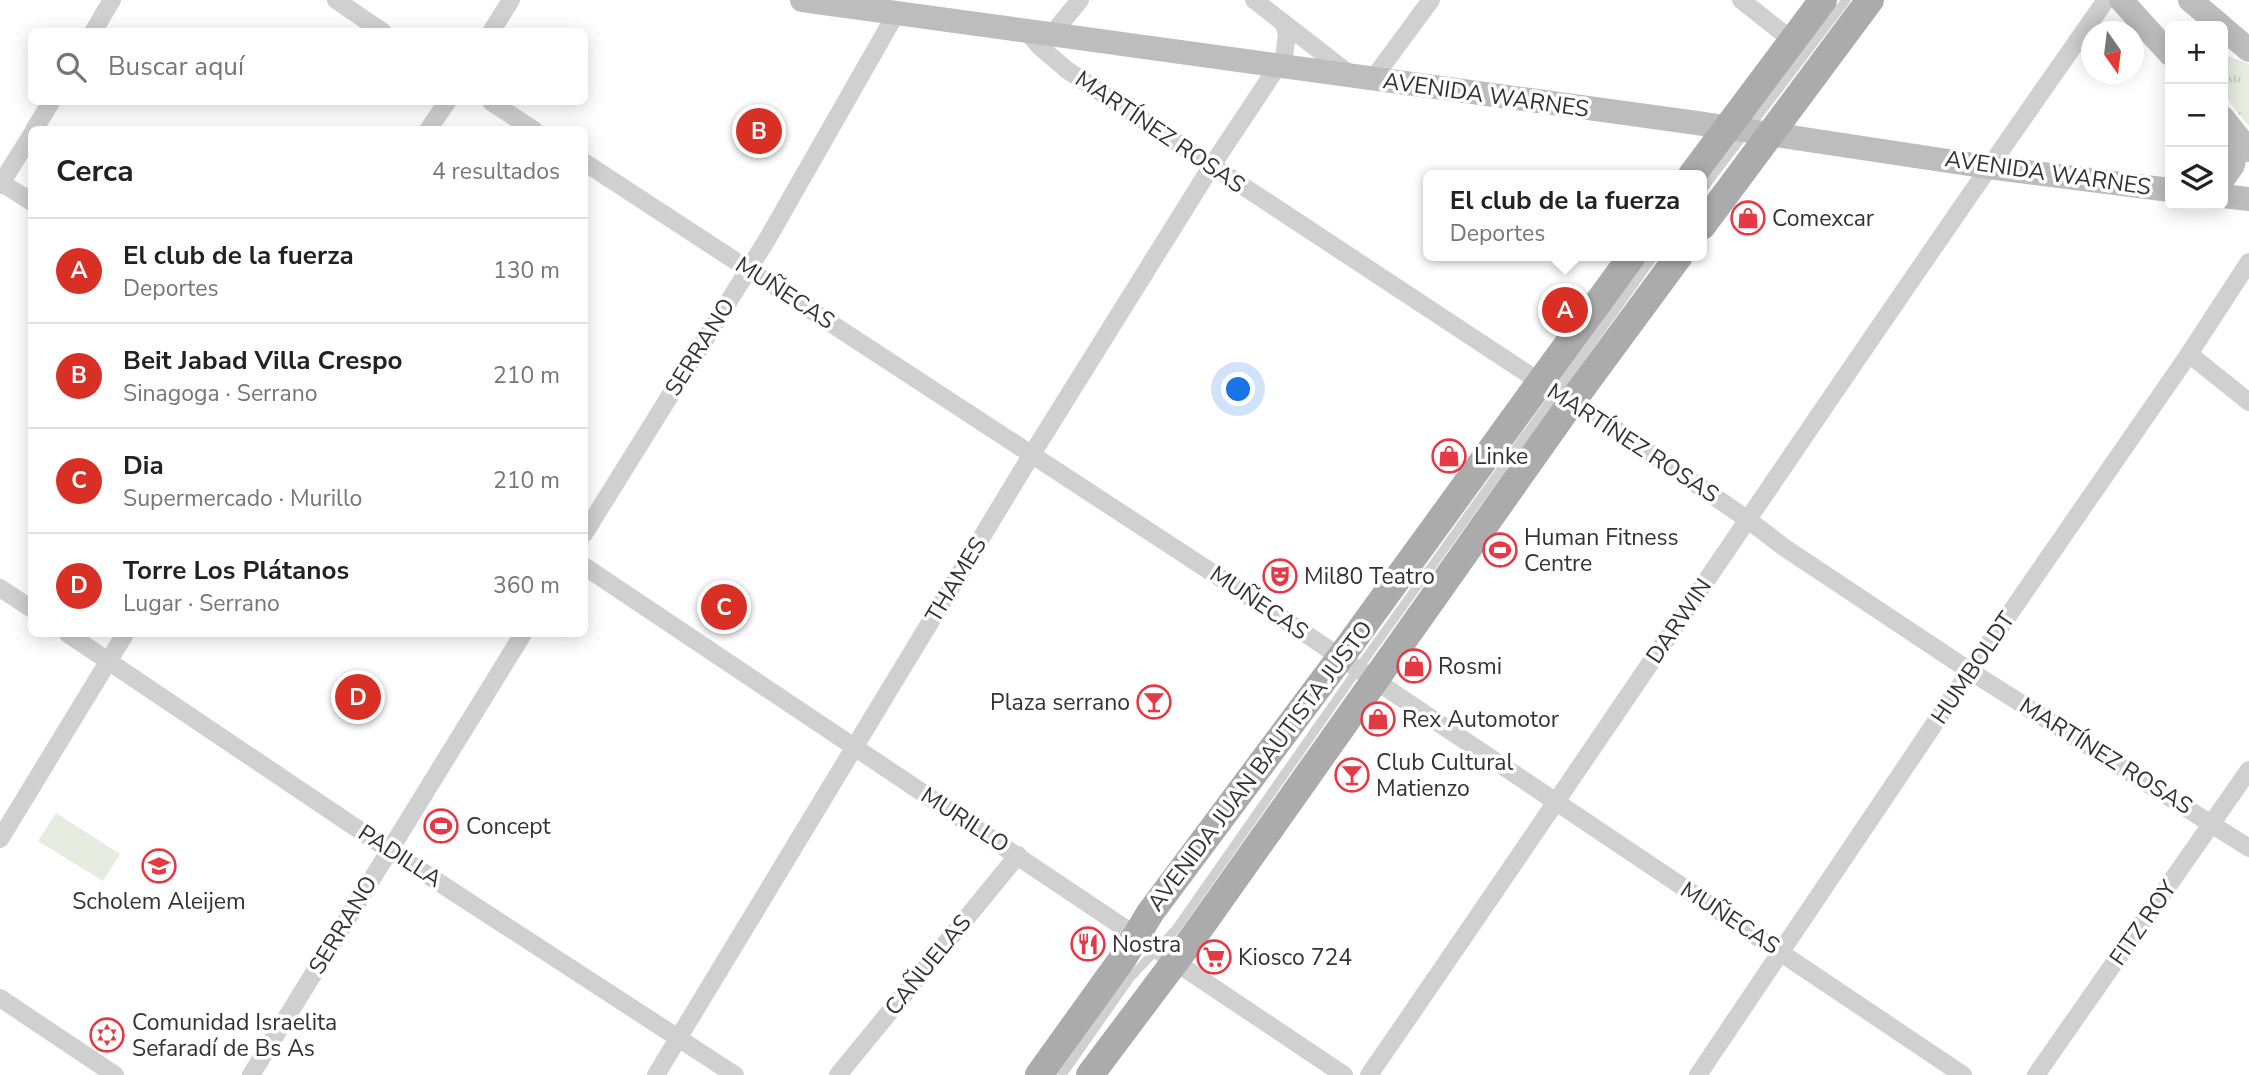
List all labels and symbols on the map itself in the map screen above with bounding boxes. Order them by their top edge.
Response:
north arrow [2081,21,2144,84]
street label: MARTÍNEZ ROSAS [1069,64,1251,200]
street label: AVENIDA WARNES [1381,65,1591,125]
pin: B [736,105,782,157]
street label: AVENIDA WARNES [1943,143,2153,203]
shop icon: Comexcar [1729,199,1767,237]
place label: Comexcar [1772,203,1875,234]
street label: MUÑECAS [729,249,841,337]
pin: A [1542,284,1588,336]
street label: SERRANO [658,292,742,402]
your location [1221,372,1255,406]
street label: MARTÍNEZ ROSAS [1541,376,1725,510]
shop icon: Linke [1430,437,1468,475]
place label: Linke [1474,441,1528,472]
place label: Human Fitness Centre [1524,522,1679,579]
street label: THAMES [918,531,994,629]
sports icon: Human Fitness Centre [1481,531,1519,569]
theatre icon: Mil80 Teatro [1261,557,1299,595]
street label: MUÑECAS [1204,559,1314,647]
place label: Mil80 Teatro [1304,561,1435,592]
street label: DARWIN [1639,572,1719,670]
pin: C [701,581,747,633]
street label: HUMBOLDT [1924,606,2022,730]
street label: AVENIDA JUAN BAUTISTA JUSTO [1140,614,1380,918]
shop icon: Rosmi [1395,647,1433,685]
place label: Rosmi [1438,651,1502,682]
pin: D [335,671,381,723]
bar icon: Plaza serrano [1135,683,1173,721]
place label: Plaza serrano [990,687,1130,718]
street label: MARTÍNEZ ROSAS [2014,690,2198,822]
shop icon: Rex Automotor [1359,700,1397,738]
place label: Rex Automotor [1402,704,1560,735]
place label: Club Cultural Matienzo [1376,747,1513,804]
bar icon: Club Cultural Matienzo [1333,756,1371,794]
street label: MURILLO [915,780,1015,860]
sports icon: Concept [422,807,460,845]
place label: Concept [466,811,551,842]
street label: PADILLA [352,817,448,895]
school or university icon: Scholem Aleijem [140,847,178,885]
street label: SERRANO [302,870,384,980]
street label: MUÑECAS [1674,874,1786,962]
street label: FITZ ROY [2102,874,2184,972]
place label: Scholem Aleijem [72,886,246,917]
street label: CAÑUELAS [878,908,978,1022]
restaurant icon: Nostra [1069,925,1107,963]
place label: Nostra [1112,929,1181,960]
supermarket icon: Kiosco 724 [1195,938,1233,976]
place label: Kiosco 724 [1238,942,1352,973]
place label: Comunidad Israelita Sefaradí de Bs As [132,1007,337,1064]
synagogue icon: Comunidad Israelita Sefaradí de Bs As [88,1016,126,1054]

